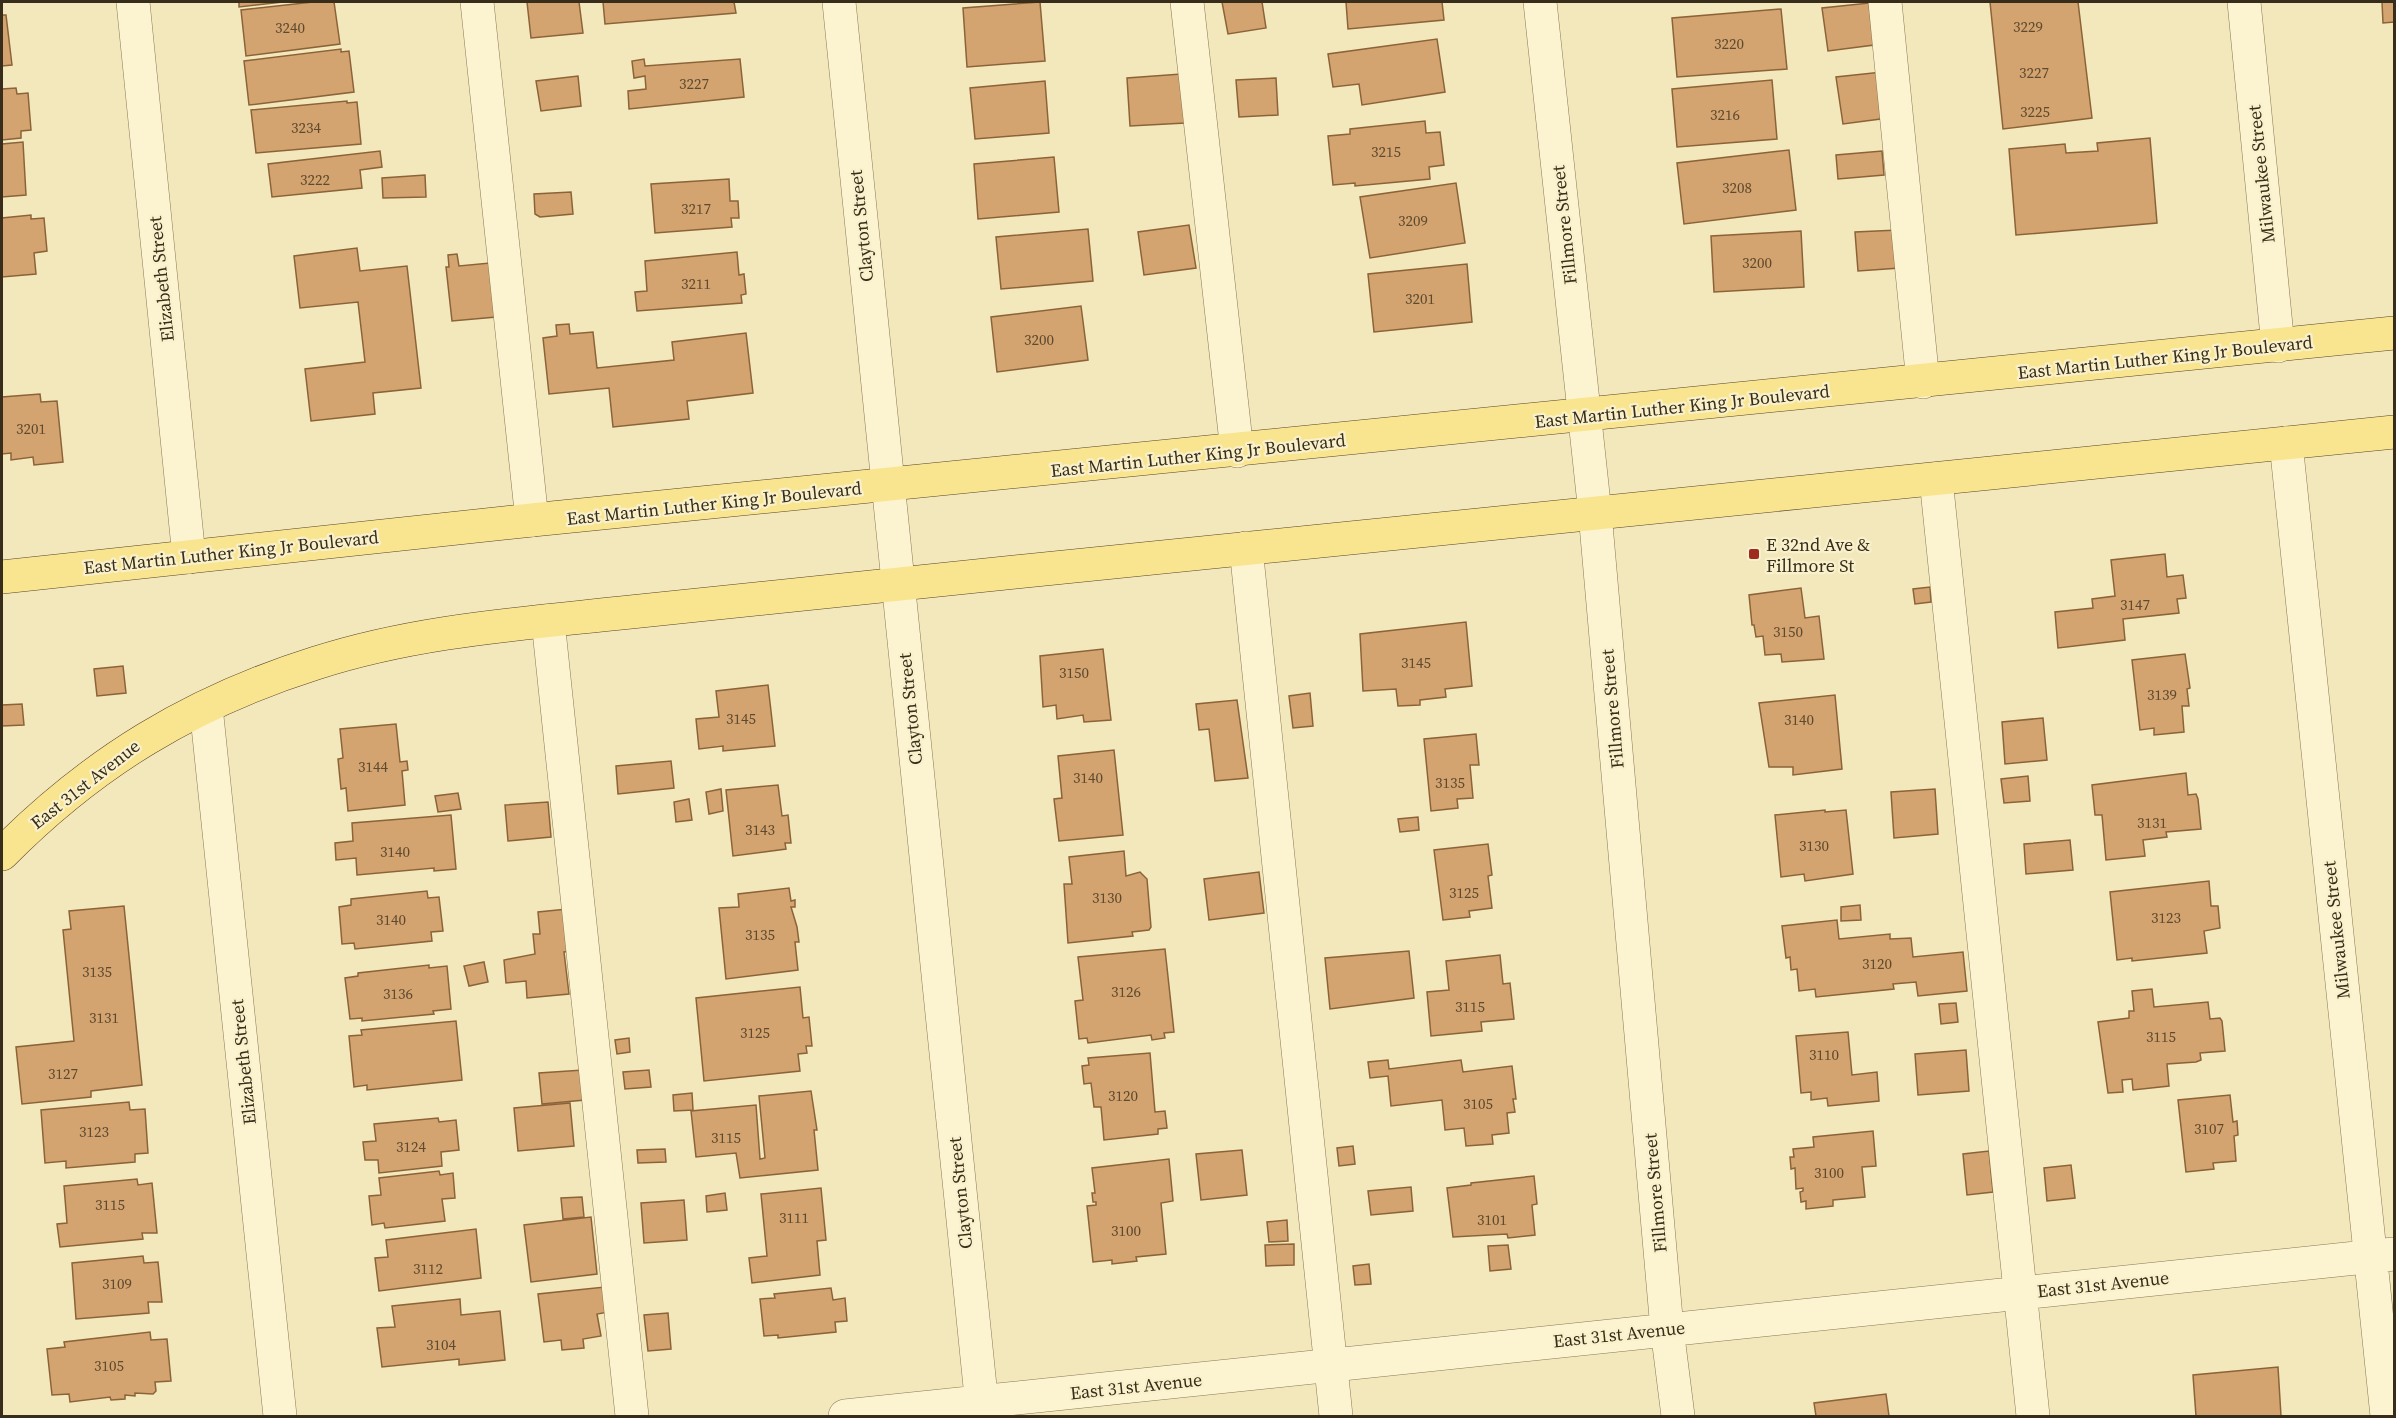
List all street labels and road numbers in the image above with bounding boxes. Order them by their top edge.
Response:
street label: Milwaukee Street [2241,104,2281,244]
street label: Fillmore Street [1545,164,1583,286]
street label: Clayton Street [843,169,879,283]
street label: Elizabeth Street [142,215,180,343]
street label: East Martin Luther King Jr Boulevard [2016,329,2314,385]
street label: East Martin Luther King Jr Boulevard [1533,378,1831,434]
street label: East Martin Luther King Jr Boulevard [1049,427,1347,483]
street label: East Martin Luther King Jr Boulevard [565,475,863,531]
street label: East Martin Luther King Jr Boulevard [82,524,380,580]
street label: Fillmore Street [1594,648,1630,770]
street label: Clayton Street [892,652,928,766]
street label: East 31st Avenue [25,733,145,835]
street label: Milwaukee Street [2316,860,2356,1000]
street label: Elizabeth Street [224,998,262,1126]
street label: Fillmore Street [1637,1132,1673,1254]
street label: Clayton Street [942,1136,978,1250]
street label: East 31st Avenue [2036,1265,2170,1303]
street label: East 31st Avenue [1552,1315,1686,1353]
street label: East 31st Avenue [1069,1367,1203,1405]

